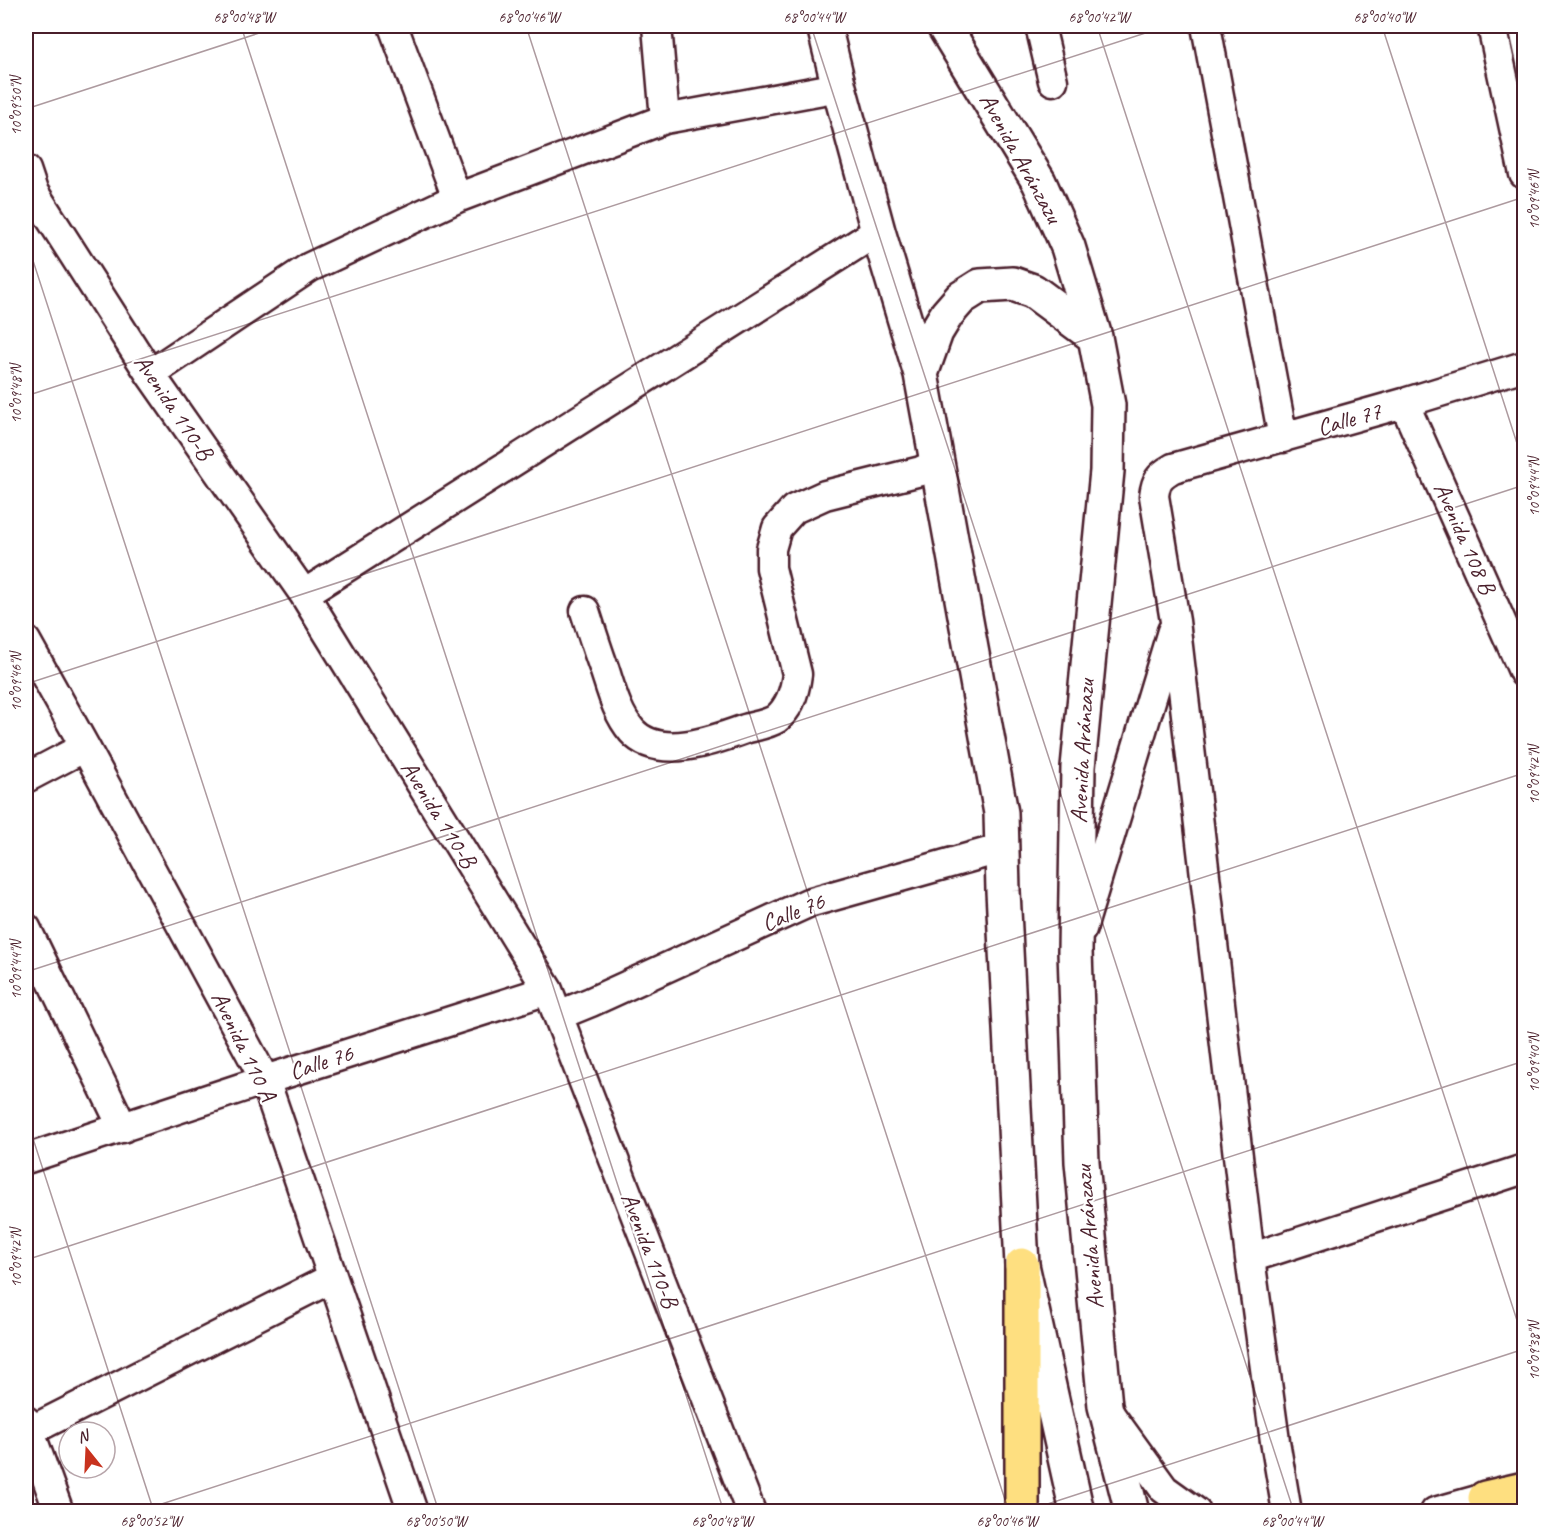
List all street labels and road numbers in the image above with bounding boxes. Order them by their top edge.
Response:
street label: Avenida Aránzazu [973,88,1070,230]
street label: Avenida 110-B [128,349,221,467]
street label: Calle 77 [1314,395,1386,442]
street label: Avenida 108 B [1427,478,1503,600]
street label: Avenida Aránzazu [1063,676,1101,824]
street label: Avenida 110-B [394,755,485,874]
street label: Calle 76 [757,885,830,938]
street label: Avenida 110 A [205,986,284,1107]
street label: Calle 76 [285,1037,358,1086]
street label: Avenida Aránzazu [1068,1162,1110,1310]
street label: Avenida 110-B [614,1188,686,1313]

